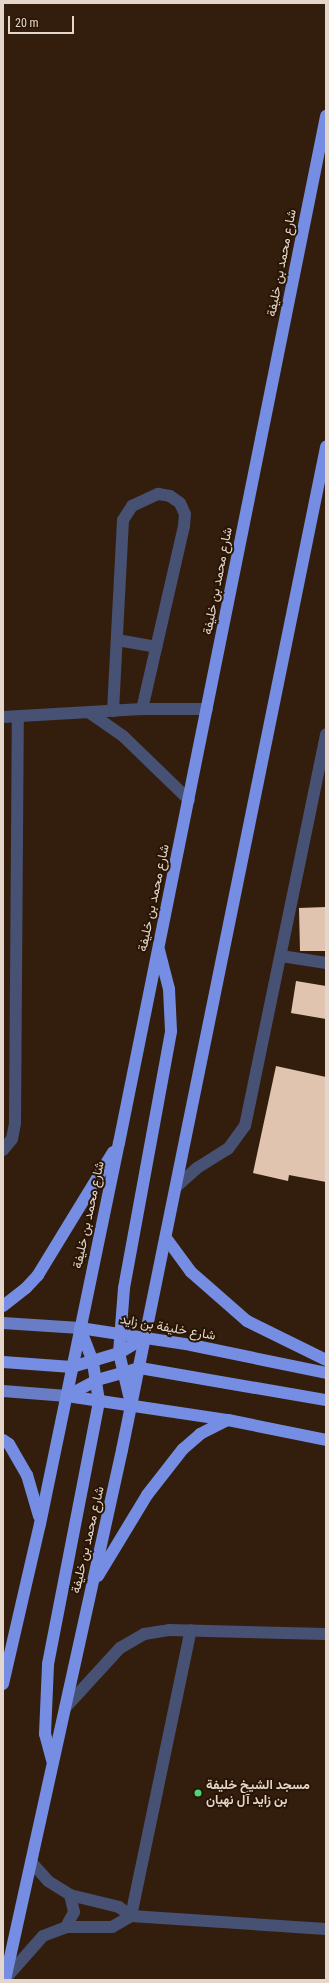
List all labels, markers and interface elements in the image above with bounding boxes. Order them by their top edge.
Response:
scale bar [10,8,76,34]
text: 20 m [15,16,39,30]
street label: شارع محمد بن خليفة [264,208,300,318]
street label: شارع محمد بن خليفة [200,526,236,636]
street label: شارع محمد بن خليفة [135,843,173,953]
street label: شارع محمد بن خليفة [70,1160,108,1270]
street label: شارع خليفة بن زايد [119,1312,217,1344]
street label: شارع محمد بن خليفة [68,1485,108,1595]
place label: مسجد الشيخ خليفة بن زايد آل نهيان [206,1778,310,1809]
marker: مسجد الشيخ خليفة بن زايد آل نهيان [193,1788,203,1798]

